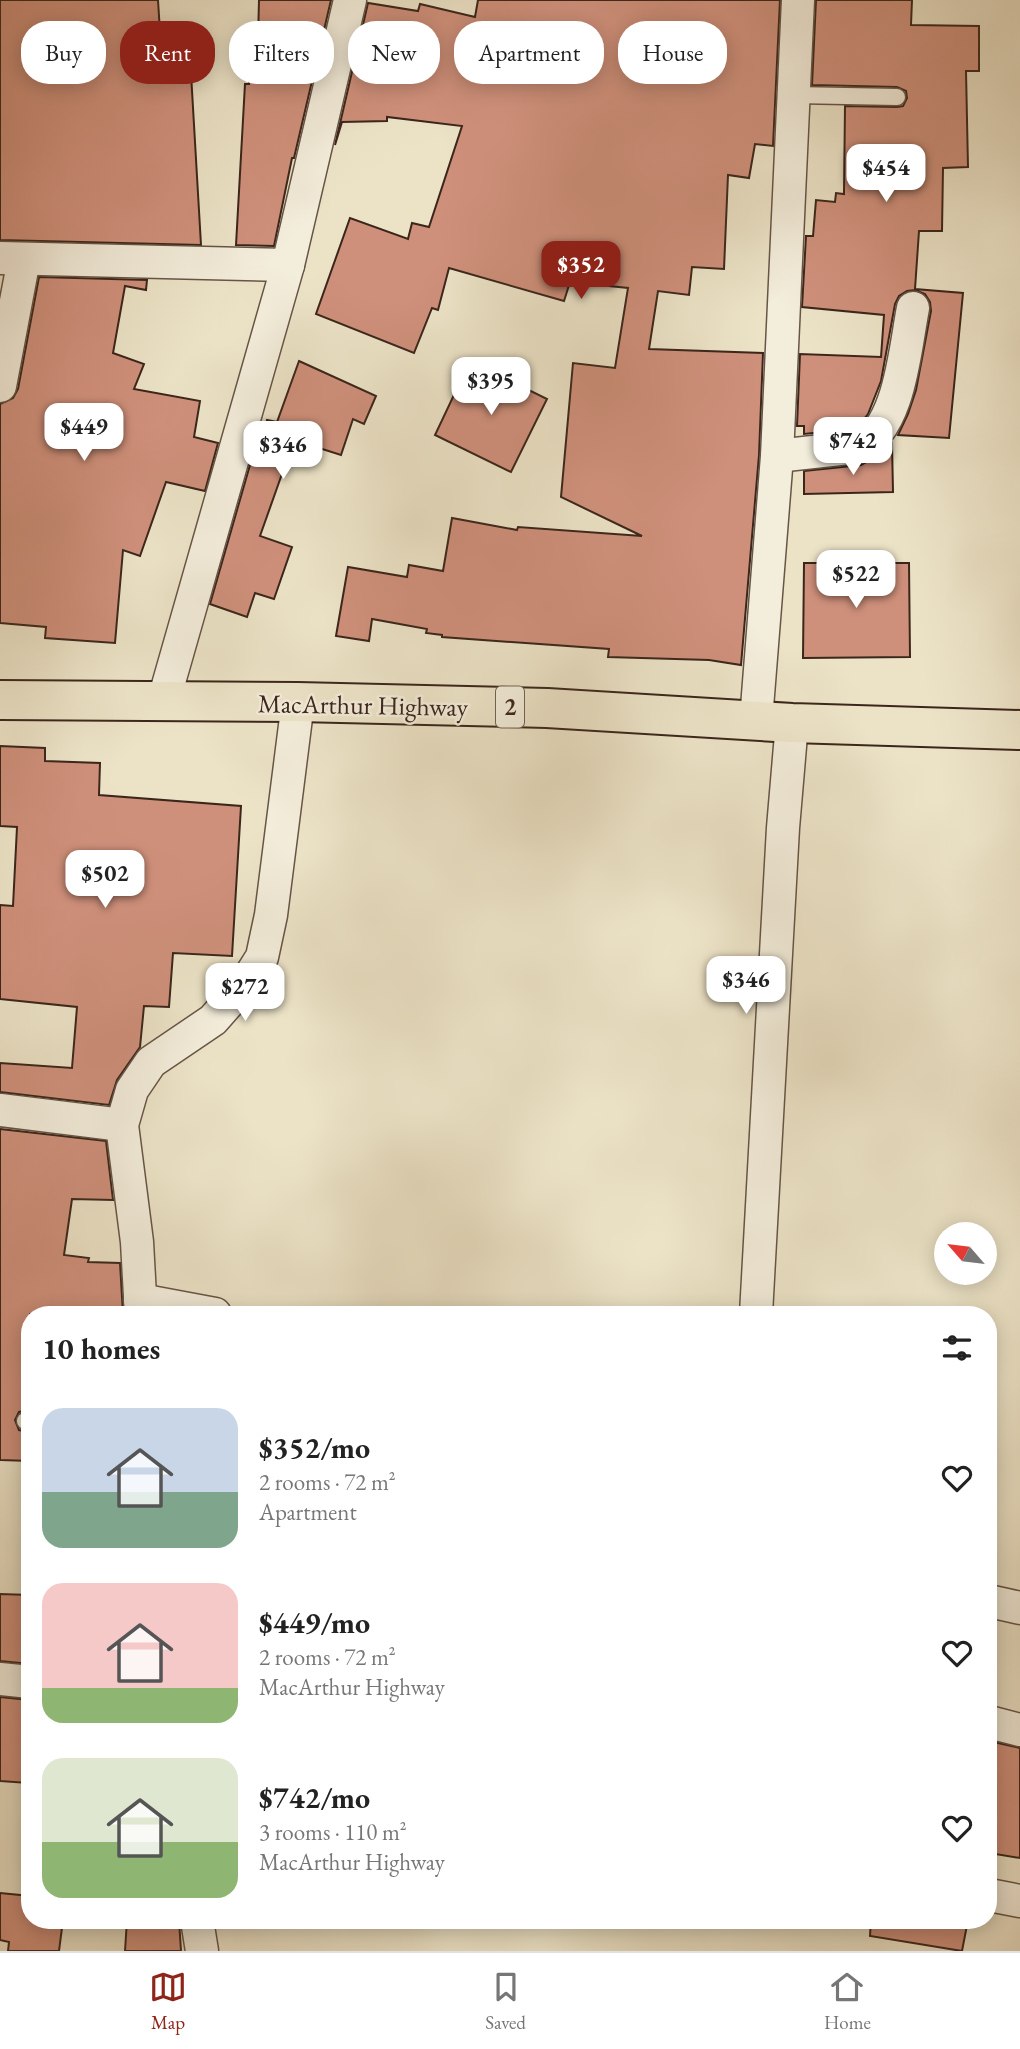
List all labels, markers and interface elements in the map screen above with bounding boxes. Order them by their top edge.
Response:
chip: Buy [21,21,106,84]
chip: Rent [120,21,215,84]
chip: Filters [229,21,334,84]
chip: New [348,21,440,84]
chip: Apartment [454,21,604,84]
chip: House [618,21,727,84]
pin: $454 [845,144,927,204]
text: $454 [862,152,910,182]
pin: $352 [540,242,622,301]
text: $352 [557,249,605,279]
pin: $395 [450,358,532,417]
text: $395 [467,365,515,395]
pin: $449 [43,404,125,463]
text: $449 [60,411,108,441]
pin: $742 [812,418,894,477]
pin: $346 [242,421,324,481]
text: $742 [829,425,877,455]
text: $346 [259,429,307,459]
pin: $522 [815,550,897,610]
text: $522 [832,558,880,588]
street label: MacArthur Highway [258,686,469,724]
road number: 2 [496,686,524,728]
pin: $502 [64,850,146,910]
text: $502 [81,858,129,888]
pin: $346 [705,956,787,1016]
pin: $272 [204,964,286,1023]
text: $346 [722,964,770,994]
text: $272 [221,971,269,1001]
north arrow [934,1222,998,1284]
map controls [934,1222,997,1285]
text: 10 homes [42,1329,160,1368]
icon: filters [938,1329,976,1367]
text: $352/mo [259,1428,370,1467]
icon: home [98,1436,182,1520]
icon: heart [938,1459,976,1497]
text: 2 rooms · 72 m² [259,1467,396,1497]
text: Apartment [259,1497,357,1527]
text: $449/mo [259,1603,370,1642]
icon: home [98,1611,182,1695]
icon: heart [938,1634,976,1672]
text: 2 rooms · 72 m² [259,1642,396,1672]
text: MacArthur Highway [259,1672,445,1702]
text: $742/mo [259,1778,370,1817]
icon: home [98,1786,182,1870]
icon: heart [938,1809,976,1847]
text: 3 rooms · 110 m² [259,1817,407,1847]
text: MacArthur Highway [259,1847,445,1877]
tab: Map [149,1968,187,2035]
tab: Saved [485,1968,526,2035]
tab: Home [824,1968,871,2035]

